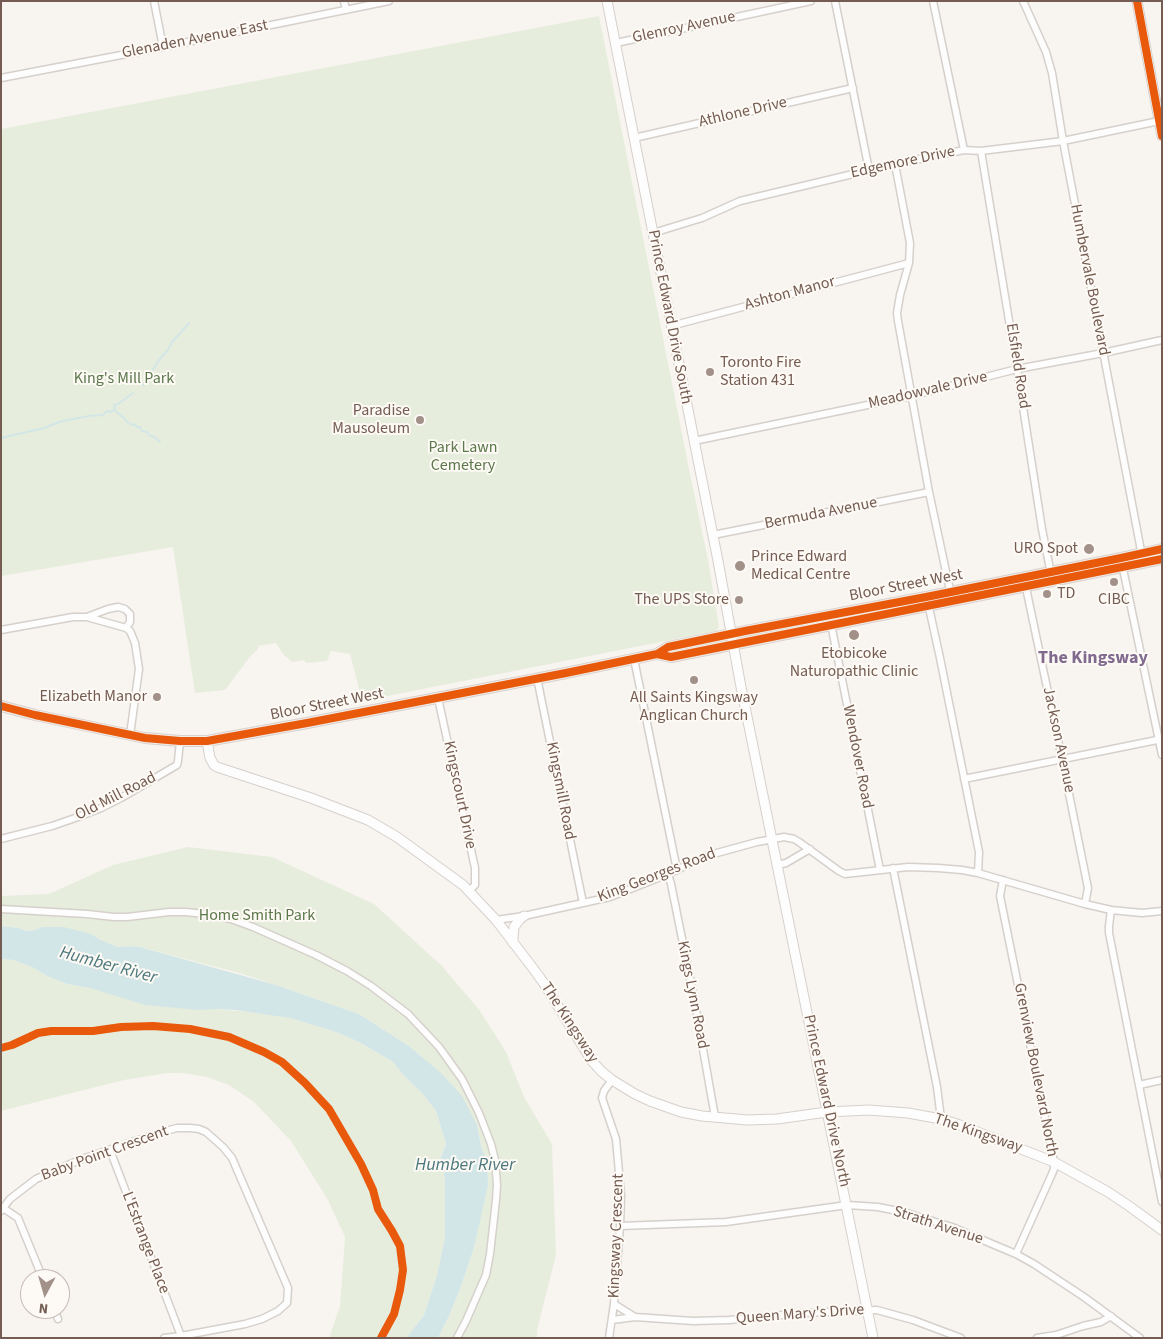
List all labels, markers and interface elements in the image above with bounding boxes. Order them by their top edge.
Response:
street label: Glenroy Avenue [631,8,737,48]
street label: Glenaden Avenue East [120,16,270,64]
street label: Athlone Drive [697,94,789,132]
street label: Edgemore Drive [849,143,957,183]
street label: Humbervale Boulevard [1065,203,1113,357]
street label: Prince Edward Drive South [643,228,695,406]
street label: Ashton Manor [743,273,837,315]
street label: Elsfield Road [1001,322,1033,410]
place label: Toronto Fire Station 431 [720,353,801,391]
marker: Toronto Fire Station 431 [704,366,716,378]
street label: Meadowvale Drive [867,368,989,414]
park label: King's Mill Park [74,369,174,389]
place label: Paradise Mausoleum [332,401,410,439]
marker: Paradise Mausoleum [414,414,426,426]
park label: Park Lawn Cemetery [428,438,498,476]
street label: Bermuda Avenue [763,494,879,534]
place label: URO Spot [1014,539,1078,559]
marker: URO Spot [1082,542,1096,556]
place label: Prince Edward Medical Centre [751,547,850,585]
marker: Prince Edward Medical Centre [733,559,747,573]
street label: Bloor Street West [848,566,964,606]
marker: CIBC [1108,576,1120,588]
place label: TD [1057,584,1075,604]
marker: TD [1041,588,1053,600]
place label: The UPS Store [634,590,729,610]
place label: CIBC [1098,590,1130,610]
marker: The UPS Store [733,594,745,606]
marker: Etobicoke Naturopathic Clinic [847,628,861,642]
place label: Etobicoke Naturopathic Clinic [790,644,918,682]
district label: The Kingsway [1038,648,1148,670]
marker: All Saints Kingsway Anglican Church [688,674,700,686]
street label: Bloor Street West [269,685,385,725]
street label: Jackson Avenue [1037,685,1079,795]
place label: Elizabeth Manor [39,687,147,707]
place label: All Saints Kingsway Anglican Church [630,688,758,726]
marker: Elizabeth Manor [151,691,163,703]
street label: Wendover Road [838,704,876,810]
street label: Kingscourt Drive [438,739,480,851]
street label: Kingsmill Road [541,740,579,842]
street label: Old Mill Road [72,768,160,826]
street label: King Georges Road [595,845,719,907]
park label: Home Smith Park [199,906,315,926]
street label: Kings Lynn Road [672,939,712,1051]
water label: Humber River [57,943,159,989]
street label: The Kingsway [536,979,602,1067]
street label: Grenview Boulevard North [1009,982,1061,1158]
street label: Prince Edward Drive North [798,1013,854,1189]
street label: The Kingsway [931,1110,1025,1158]
street label: Baby Point Crescent [39,1122,171,1186]
water label: Humber River [415,1155,515,1177]
street label: Kingsway Crescent [605,1173,629,1299]
street label: L'Estrange Place [117,1189,173,1297]
street label: Strath Avenue [891,1202,985,1250]
north arrow [20,1269,70,1319]
text: N [38,1297,49,1318]
street label: Queen Mary's Drive [735,1301,865,1329]

